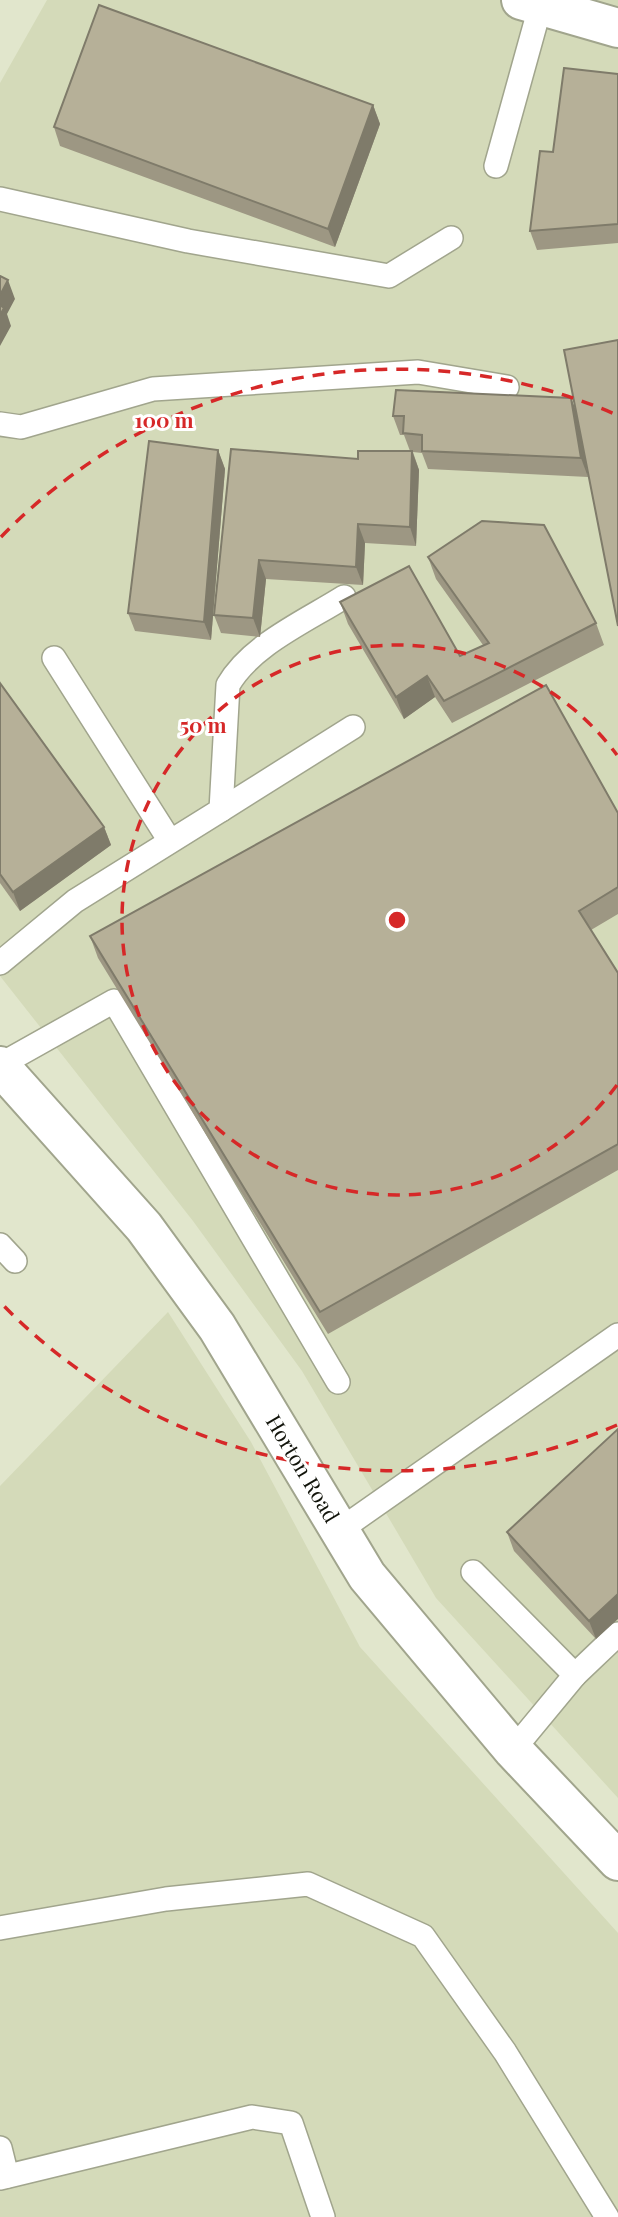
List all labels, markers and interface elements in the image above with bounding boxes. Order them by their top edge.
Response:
text: 100 m [134,405,194,433]
text: 50 m [179,710,227,738]
centre of rings [385,908,409,932]
street label: Horton Road [261,1409,347,1527]

